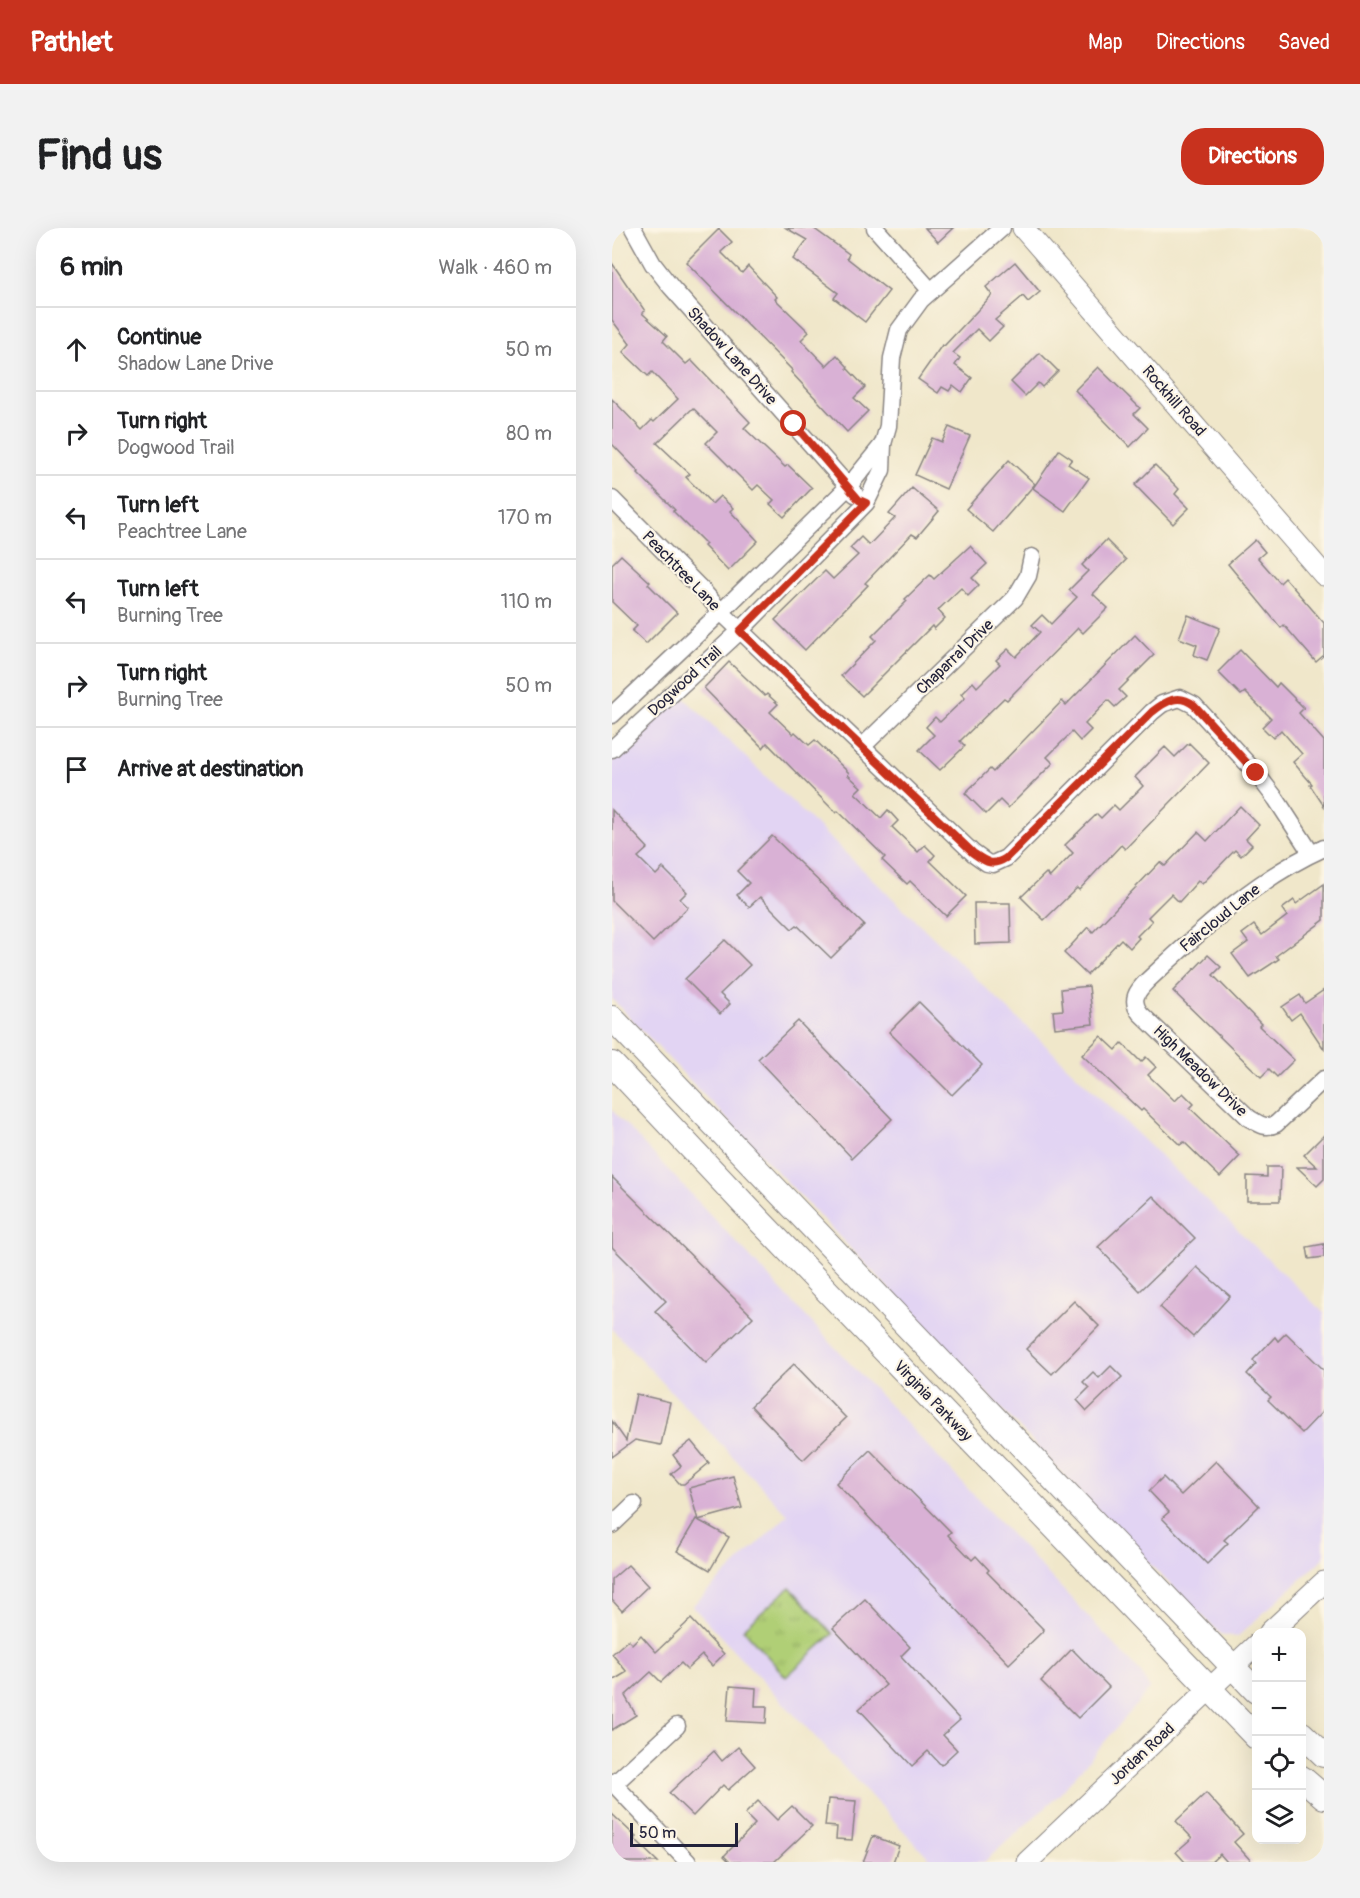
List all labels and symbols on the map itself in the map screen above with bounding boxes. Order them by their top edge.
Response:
street label: Shadow Lane Drive [683,303,781,409]
street label: Rockhill Road [1138,361,1210,441]
route start [780,410,806,436]
street label: Peachtree Lane [638,527,724,615]
street label: Chaparral Drive [912,615,998,699]
street label: Dogwood Trail [644,642,726,720]
route end [1242,759,1268,785]
street label: Faircloud Lane [1176,879,1264,956]
street label: High Meadow Drive [1149,1021,1251,1121]
street label: Virginia Parkway [889,1356,977,1446]
street label: Jordan Road [1105,1719,1179,1789]
scale bar [630,1820,738,1848]

